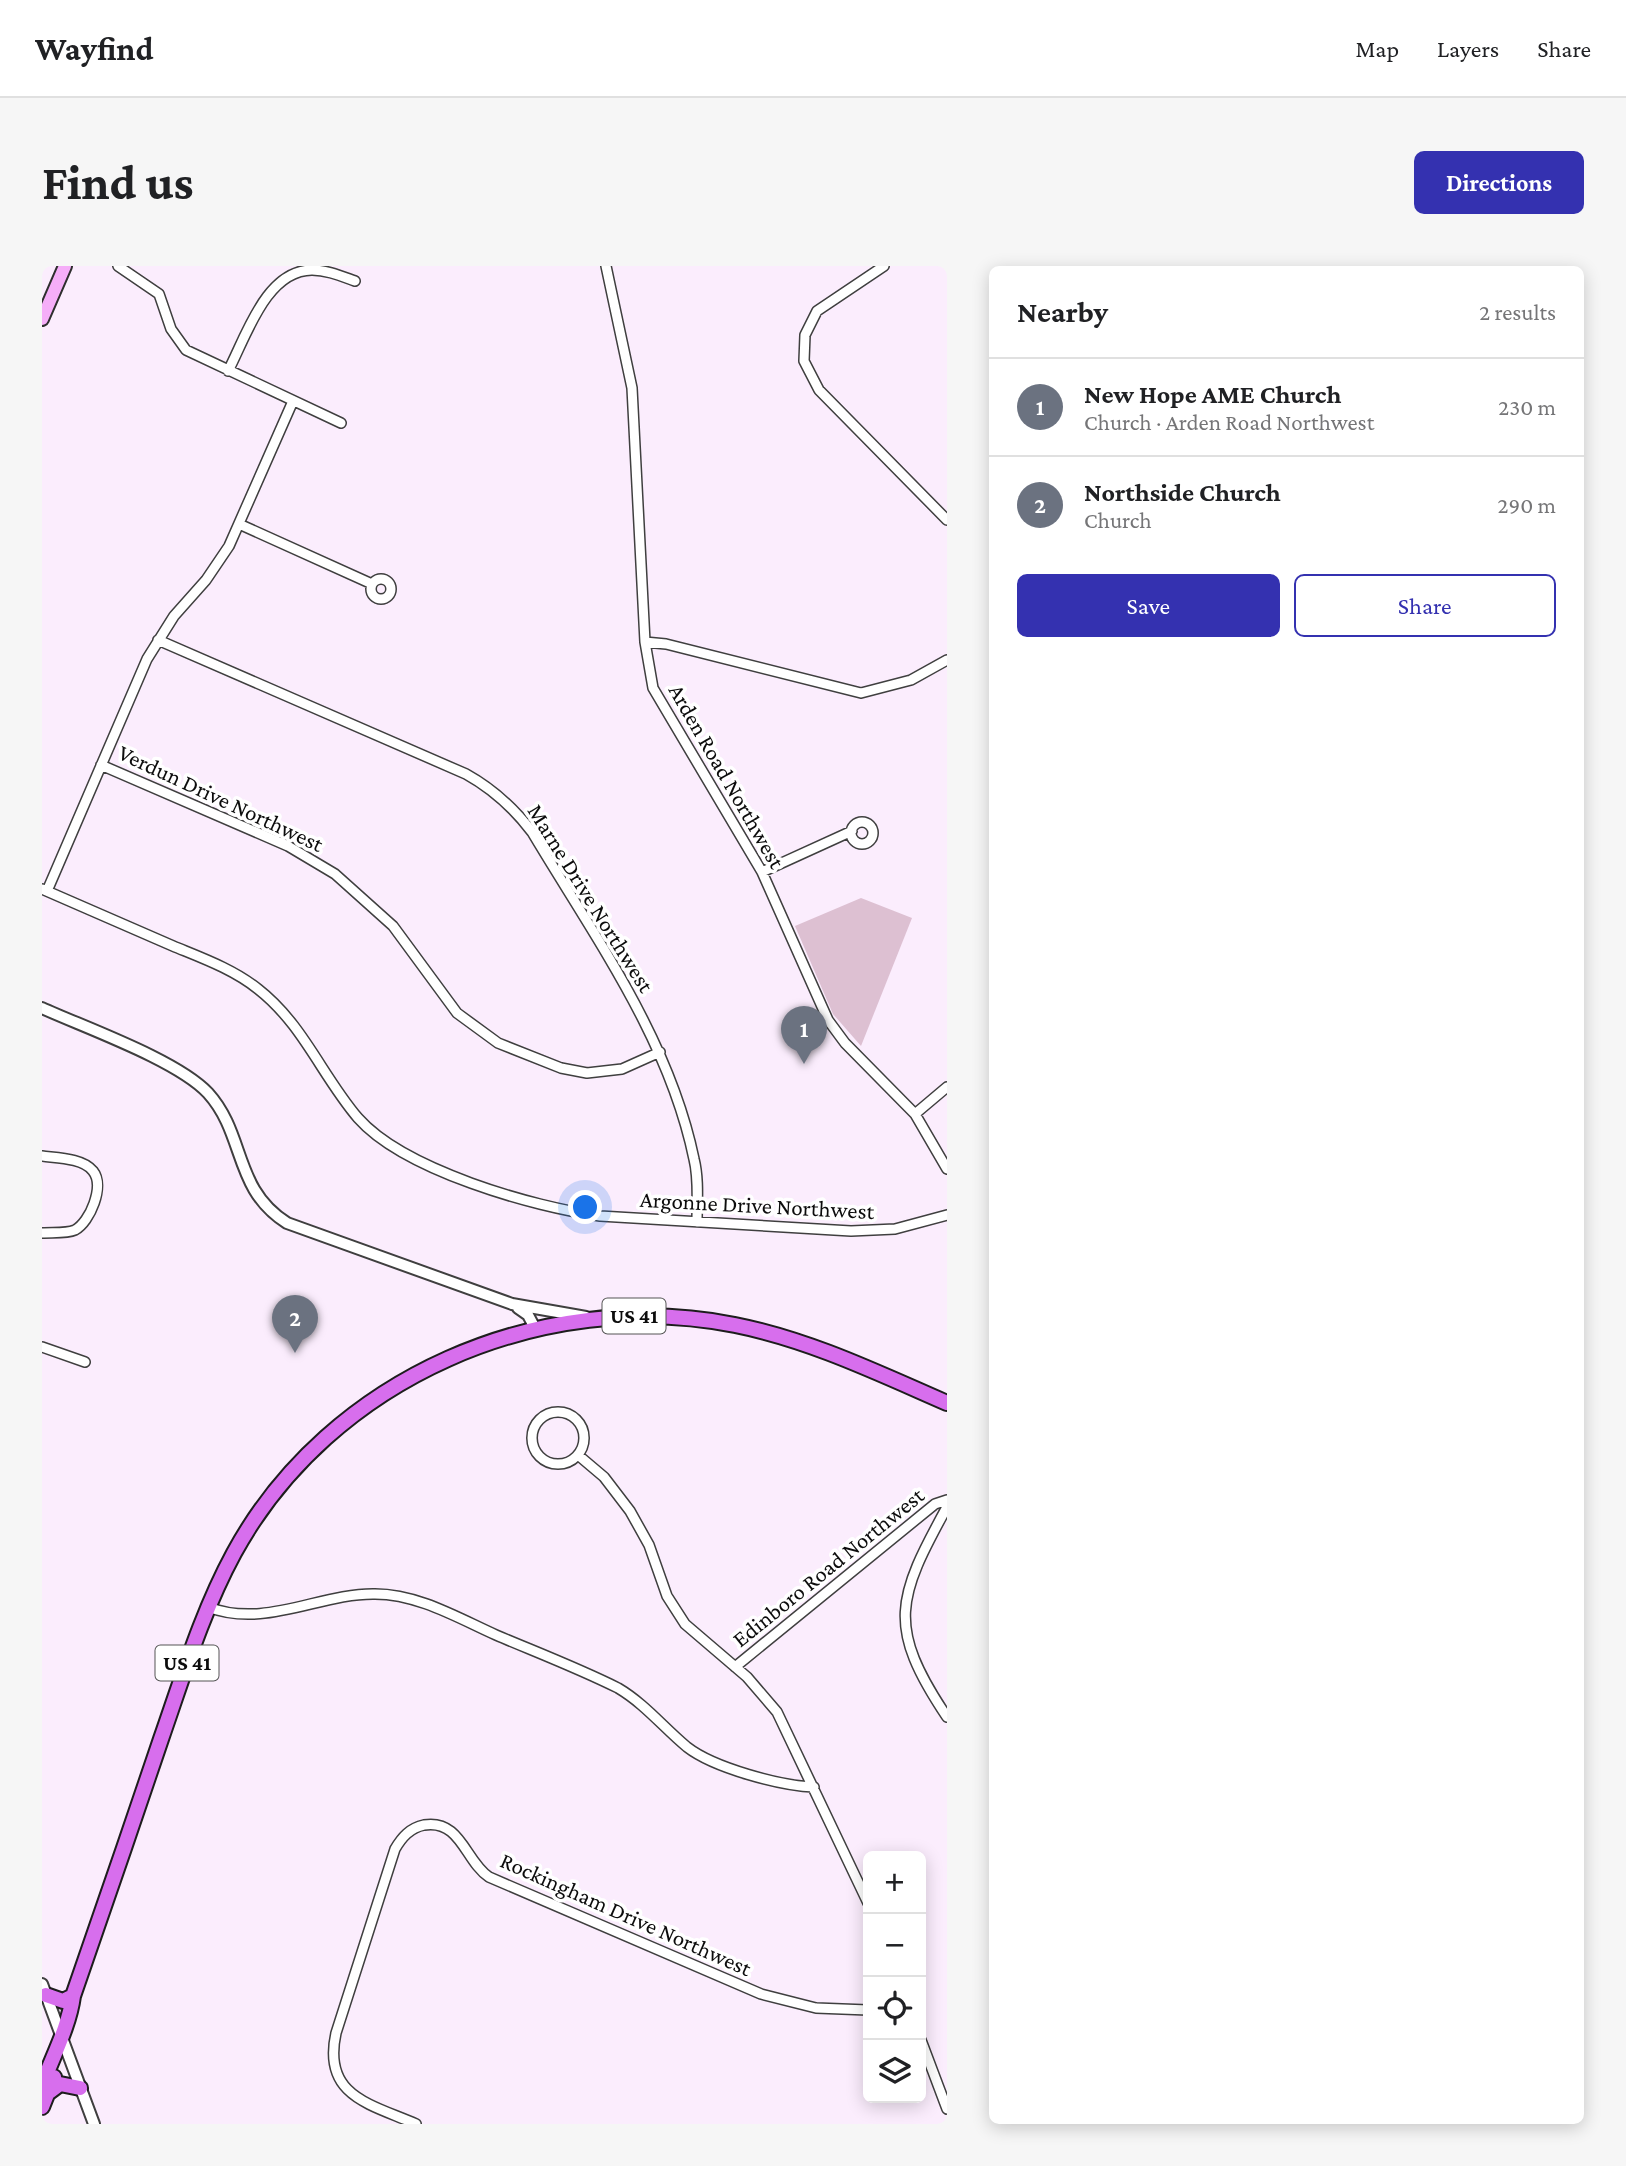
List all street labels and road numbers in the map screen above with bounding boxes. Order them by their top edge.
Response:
street label: Arden Road Northwest [664,679,791,873]
street label: Verdun Drive Northwest [114,739,328,857]
street label: Marne Drive Northwest [522,799,660,997]
street label: Argonne Drive Northwest [639,1186,875,1224]
road number: US 41 [602,1298,666,1334]
street label: Edinboro Road Northwest [727,1482,929,1652]
road number: US 41 [156,1646,218,1680]
street label: Rockingham Drive Northwest [497,1847,756,1981]

